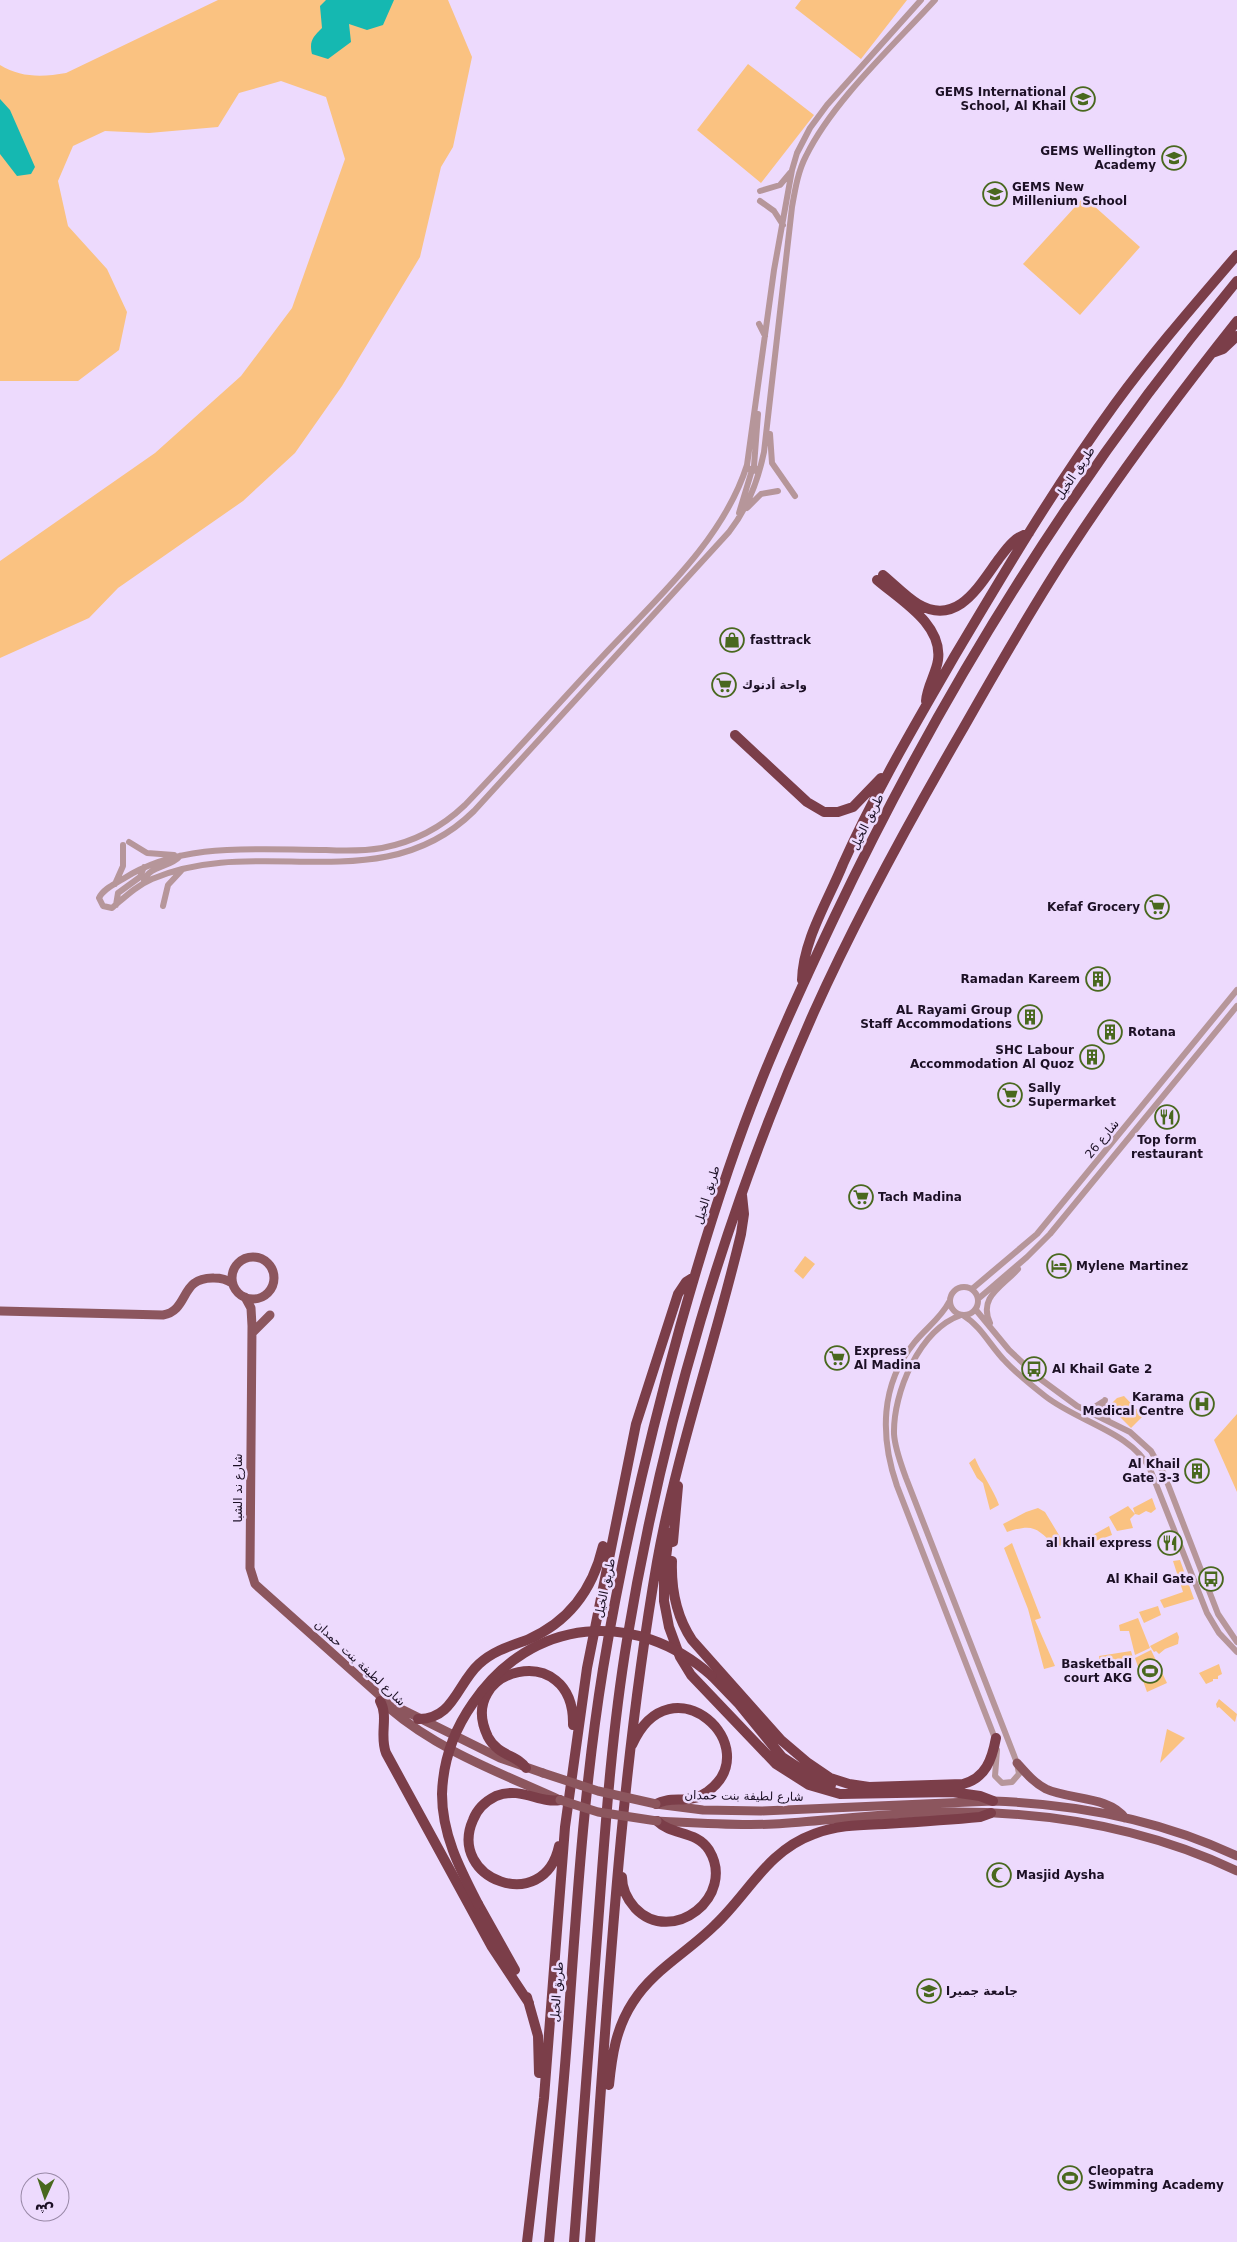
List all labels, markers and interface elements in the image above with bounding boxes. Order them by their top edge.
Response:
place label: GEMS International School, Al Khail [935,85,1066,113]
school or university icon: GEMS International School, Al Khail [1070,86,1096,112]
place label: GEMS Wellington Academy [1040,144,1156,172]
school or university icon: GEMS Wellington Academy [1161,145,1187,171]
place label: GEMS New Millenium School [1012,180,1127,208]
school or university icon: GEMS New Millenium School [982,181,1008,207]
street label: طريق الخيل [1052,444,1099,503]
shop icon: fasttrack [719,627,745,653]
place label: fasttrack [750,633,812,647]
supermarket icon: واحة أدنوك [711,672,737,698]
place label: واحة أدنوك [742,677,807,693]
street label: طريق الخيل [847,792,888,853]
supermarket icon: Kefaf Grocery [1144,894,1170,920]
place label: Kefaf Grocery [1047,900,1140,914]
building icon: Ramadan Kareem [1085,966,1111,992]
place label: Ramadan Kareem [961,972,1080,986]
place label: AL Rayami Group Staff Accommodations [860,1003,1012,1031]
building icon: AL Rayami Group Staff Accommodations [1017,1004,1043,1030]
building icon: Rotana [1097,1019,1123,1045]
place label: Rotana [1128,1025,1176,1039]
place label: SHC Labour Accommodation Al Quoz [910,1043,1074,1071]
building icon: SHC Labour Accommodation Al Quoz [1079,1044,1105,1070]
place label: Sally Supermarket [1028,1081,1116,1109]
supermarket icon: Sally Supermarket [997,1082,1023,1108]
restaurant icon: Top form restaurant [1154,1104,1180,1130]
street label: شارع 26 [1082,1117,1123,1162]
place label: Top form restaurant [1131,1133,1203,1161]
street label: طريق الخيل [691,1164,724,1226]
supermarket icon: Tach Madina [848,1184,874,1210]
place label: Tach Madina [878,1190,962,1204]
hotel icon: Mylene Martinez [1046,1253,1072,1279]
place label: Mylene Martinez [1076,1259,1188,1273]
place label: Express Al Madina [854,1344,921,1372]
supermarket icon: Express Al Madina [824,1345,850,1371]
bus stop icon: Al Khail Gate 2 [1021,1356,1047,1382]
place label: Al Khail Gate 2 [1052,1362,1152,1376]
place label: Karama Medical Centre [1082,1390,1184,1418]
hospital icon: Karama Medical Centre [1189,1391,1215,1417]
street label: شارع ند الشبا [231,1454,246,1522]
place label: Al Khail Gate 3-3 [1122,1457,1180,1485]
building icon: Al Khail Gate 3-3 [1184,1458,1210,1484]
restaurant icon: al khail express [1157,1530,1183,1556]
place label: al khail express [1046,1536,1152,1550]
street label: طريق الخيل [592,1557,619,1619]
bus stop icon: Al Khail Gate [1198,1566,1224,1592]
place label: Al Khail Gate [1106,1572,1194,1586]
street label: شارع لطيفة بنت حمدان [311,1617,408,1710]
place label: Basketball court AKG [1061,1657,1132,1685]
sports icon: Basketball court AKG [1137,1658,1163,1684]
street label: شارع لطيفة بنت حمدان [684,1788,804,1805]
mosque icon: Masjid Aysha [986,1862,1012,1888]
place label: Masjid Aysha [1016,1868,1105,1882]
street label: طريق الخيل [548,1961,567,2023]
school or university icon: جامعة جميرا [916,1978,942,2004]
place label: جامعة جميرا [946,1984,1018,1998]
place label: Cleopatra Swimming Academy [1088,2164,1224,2192]
sports icon: Cleopatra Swimming Academy [1057,2165,1083,2191]
north arrow [20,2172,70,2222]
text: ش [34,2201,54,2218]

